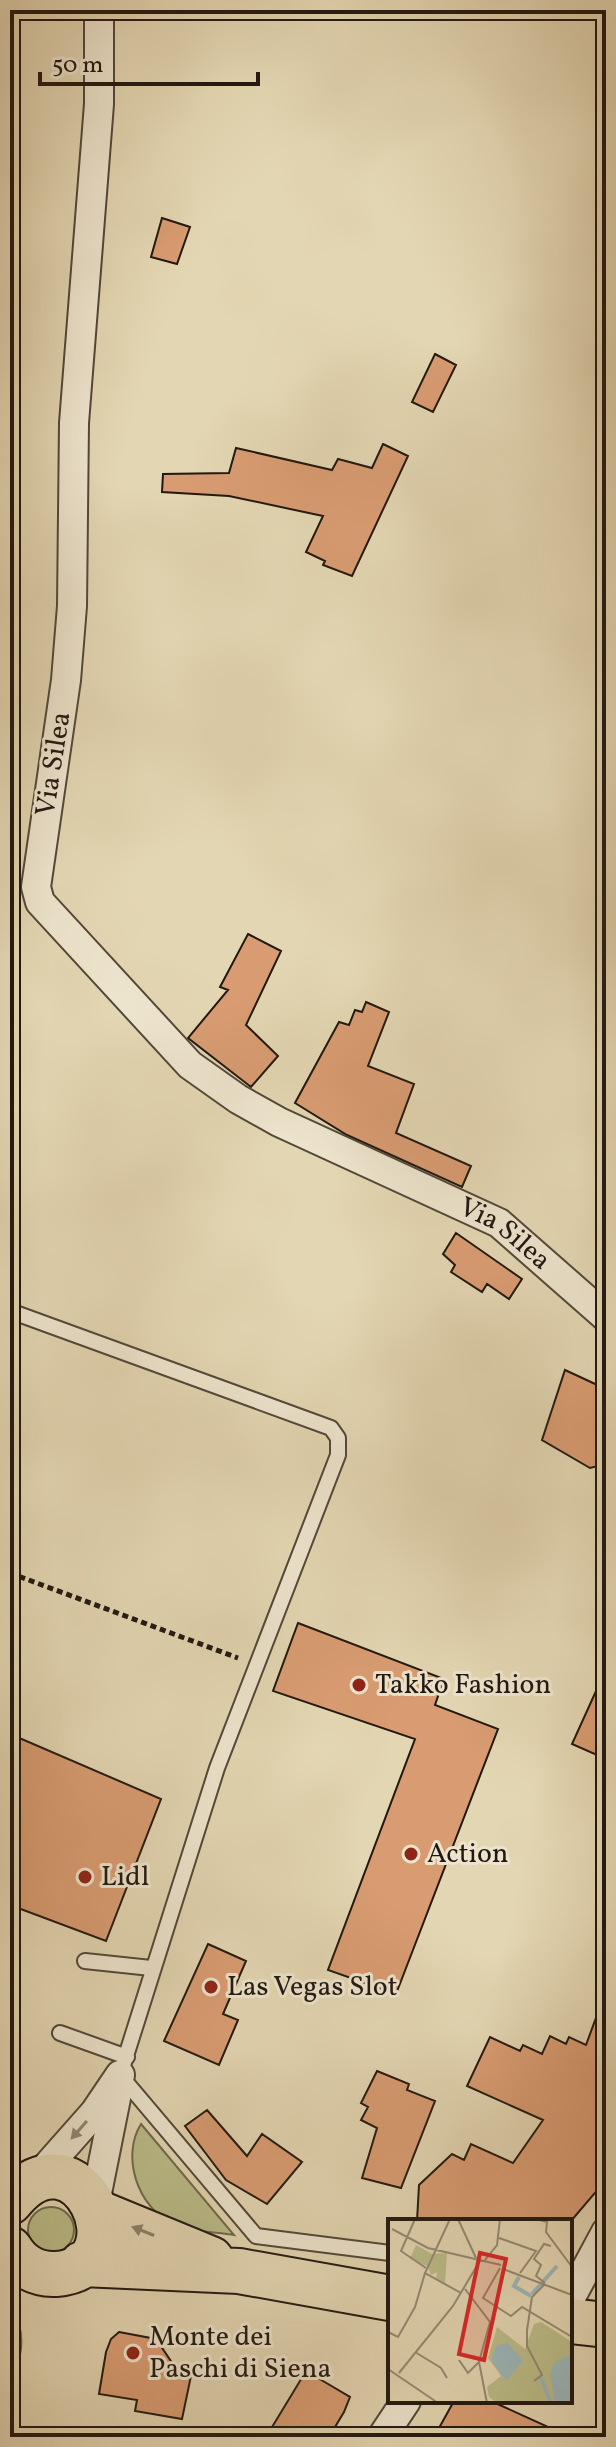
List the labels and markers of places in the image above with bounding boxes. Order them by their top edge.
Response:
place label: Takko Fashion [375,1666,551,1705]
marker: Takko Fashion [350,1676,368,1694]
place label: Action [427,1835,509,1874]
marker: Action [402,1845,420,1863]
place label: Lidl [101,1858,149,1897]
marker: Lidl [76,1868,94,1886]
place label: Las Vegas Slot [227,1968,398,2007]
marker: Las Vegas Slot [202,1978,220,1996]
place label: Monte dei Paschi di Siena [149,2318,331,2389]
marker: Monte dei Paschi di Siena [124,2344,142,2362]

